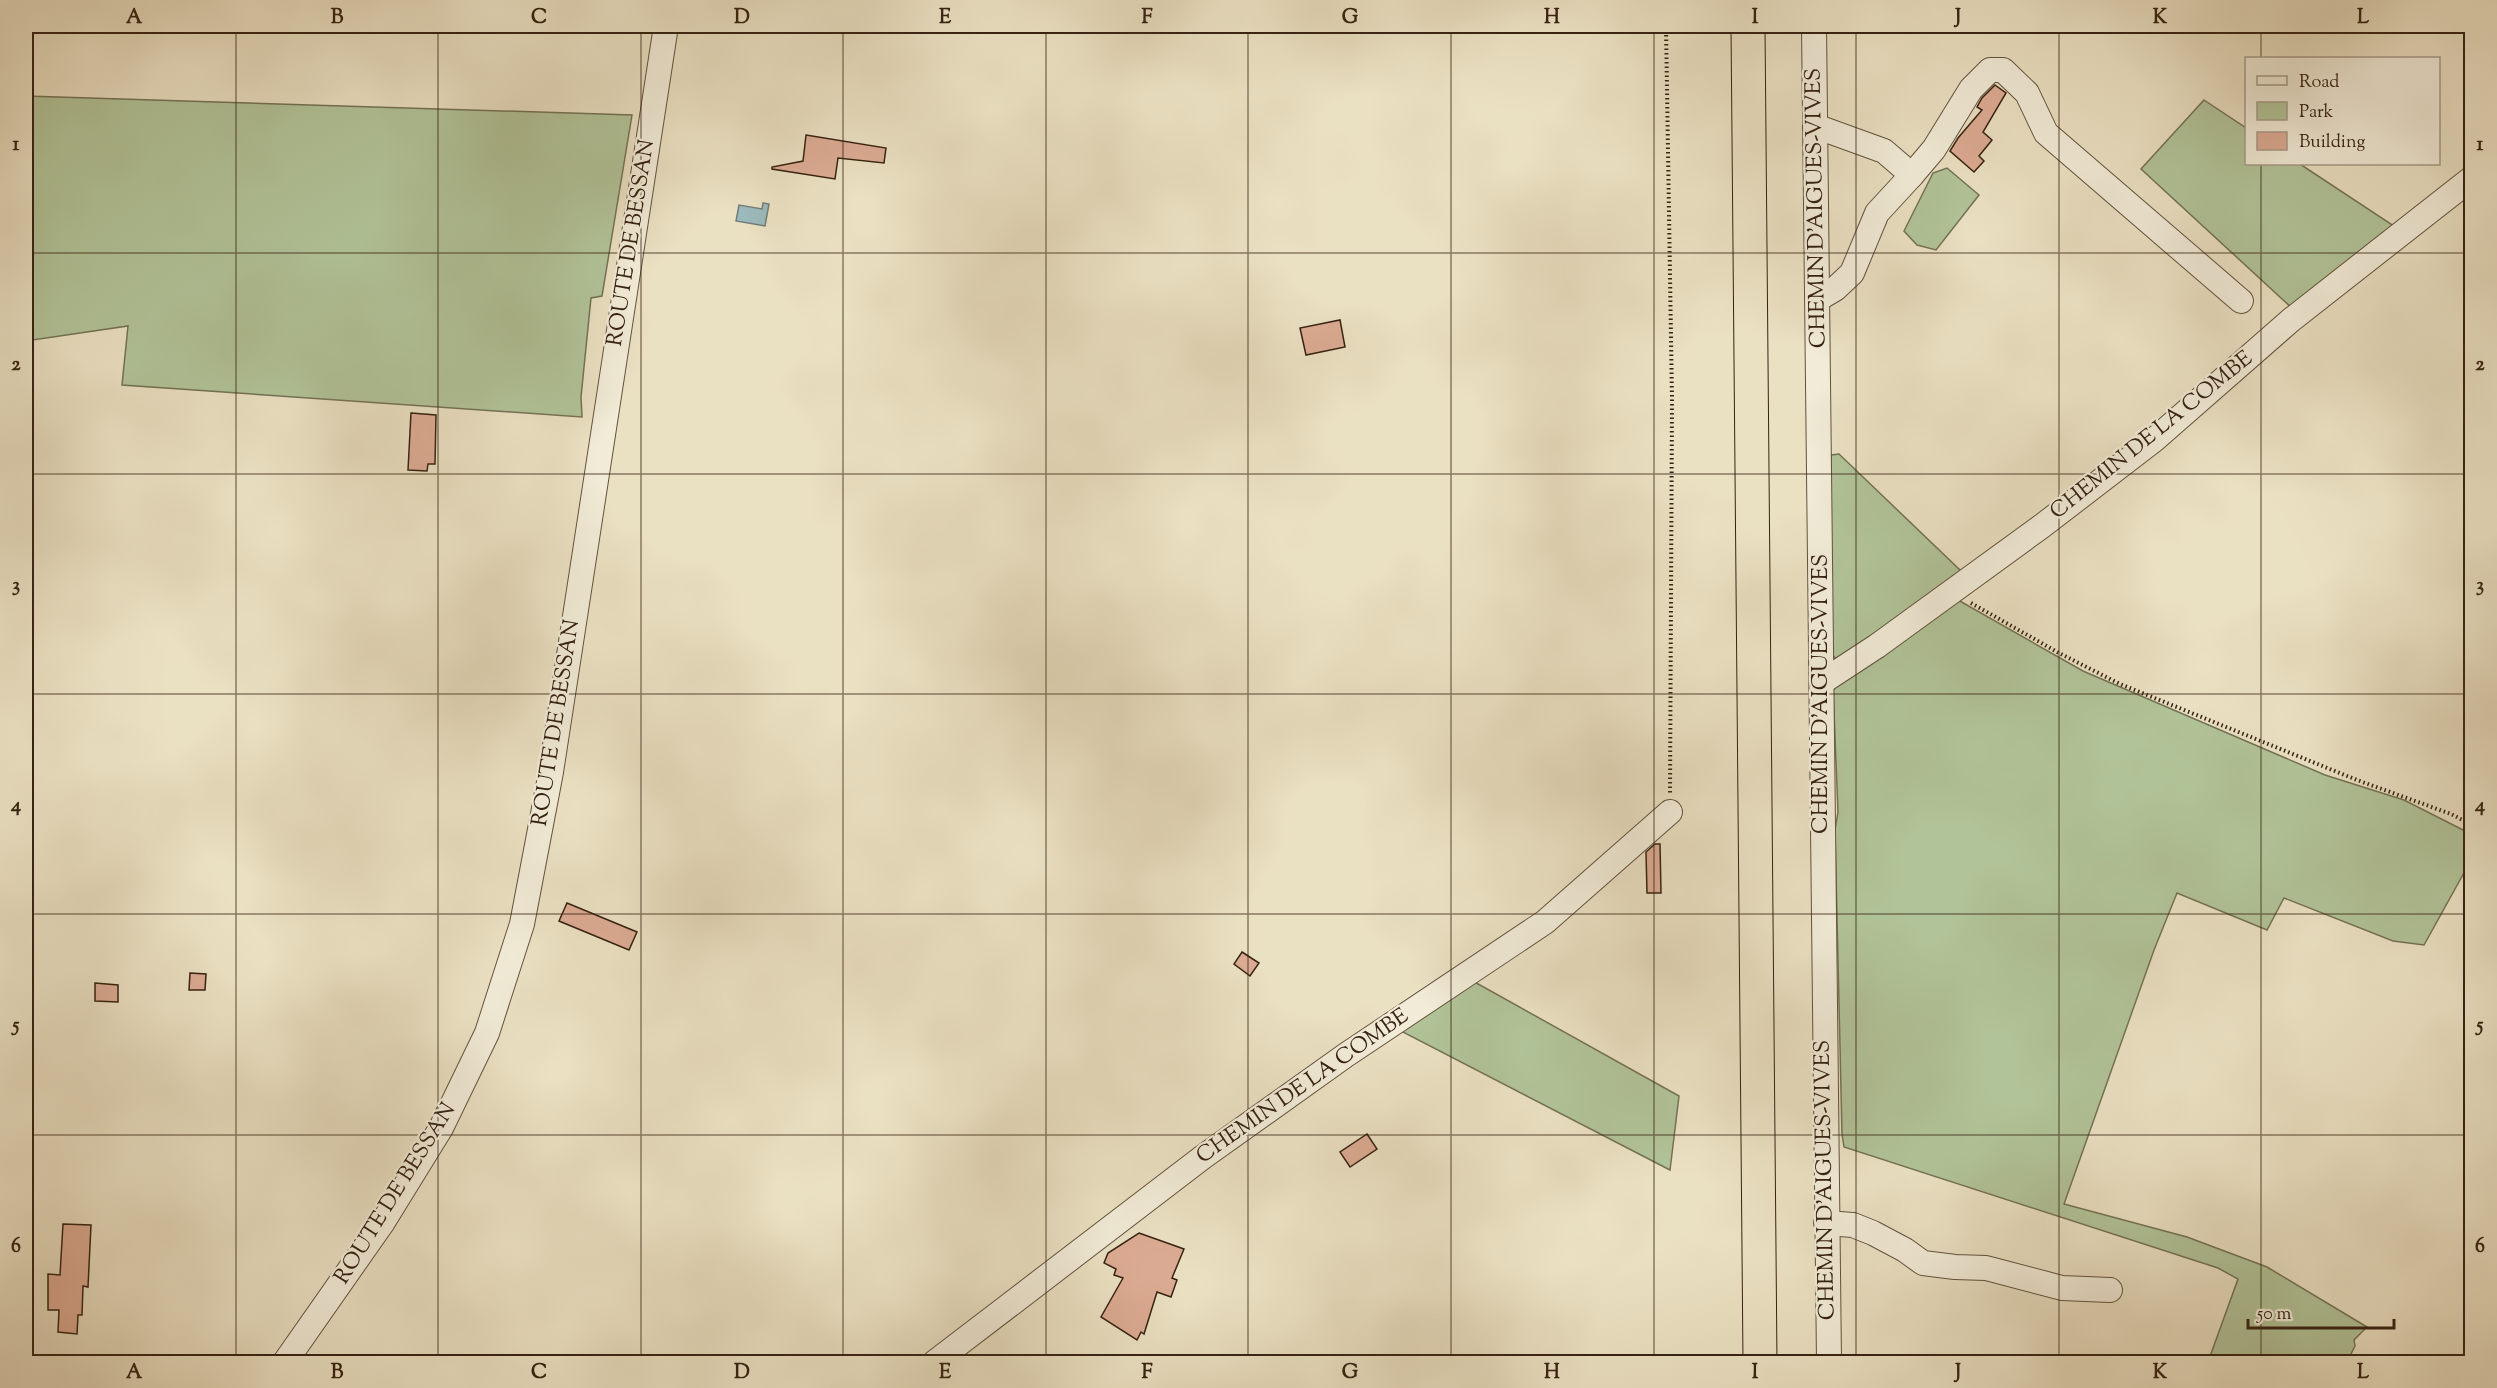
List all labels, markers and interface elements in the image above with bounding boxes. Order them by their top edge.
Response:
text: A [126,4,143,33]
text: B [331,4,344,33]
text: C [531,4,547,33]
text: D [734,4,750,33]
text: E [939,4,952,33]
text: F [1141,4,1153,33]
text: G [1342,4,1359,33]
text: H [1544,4,1560,33]
text: I [1752,4,1759,33]
text: J [1953,4,1961,33]
text: K [2153,4,2168,33]
text: L [2357,4,2370,33]
legend [2245,57,2440,165]
street label: CHEMIN D'AIGUES-VIVES [1799,68,1835,348]
text: Road [2299,70,2339,96]
text: Park [2299,100,2334,126]
text: Building [2299,130,2365,156]
text: 1 [13,131,20,160]
text: 1 [2477,131,2484,160]
street label: ROUTE DE BESSAN [600,137,664,349]
street label: CHEMIN DE LA COMBE [2044,344,2260,528]
text: 2 [11,351,21,380]
text: 2 [2475,351,2485,380]
street label: CHEMIN D'AIGUES-VIVES [1806,554,1838,834]
text: 3 [12,572,20,601]
text: 3 [2476,572,2484,601]
street label: ROUTE DE BESSAN [525,617,589,829]
text: 4 [10,792,21,821]
text: 4 [2474,792,2485,821]
street label: CHEMIN DE LA COMBE [1190,1001,1416,1173]
text: 5 [11,1012,20,1041]
text: 5 [2475,1012,2484,1041]
street label: CHEMIN D'AIGUES-VIVES [1808,1040,1844,1320]
street label: ROUTE DE BESSAN [327,1097,465,1291]
text: 6 [11,1233,21,1262]
text: 6 [2475,1233,2485,1262]
scale bar [2248,1292,2394,1330]
text: 50 m [2256,1302,2292,1328]
text: A [126,1359,143,1388]
text: B [331,1359,344,1388]
text: C [531,1359,547,1388]
text: D [734,1359,750,1388]
text: E [939,1359,952,1388]
text: F [1141,1359,1153,1388]
text: G [1342,1359,1359,1388]
text: H [1544,1359,1560,1388]
text: I [1752,1359,1759,1388]
text: J [1953,1359,1961,1388]
text: K [2153,1359,2168,1388]
text: L [2357,1359,2370,1388]

